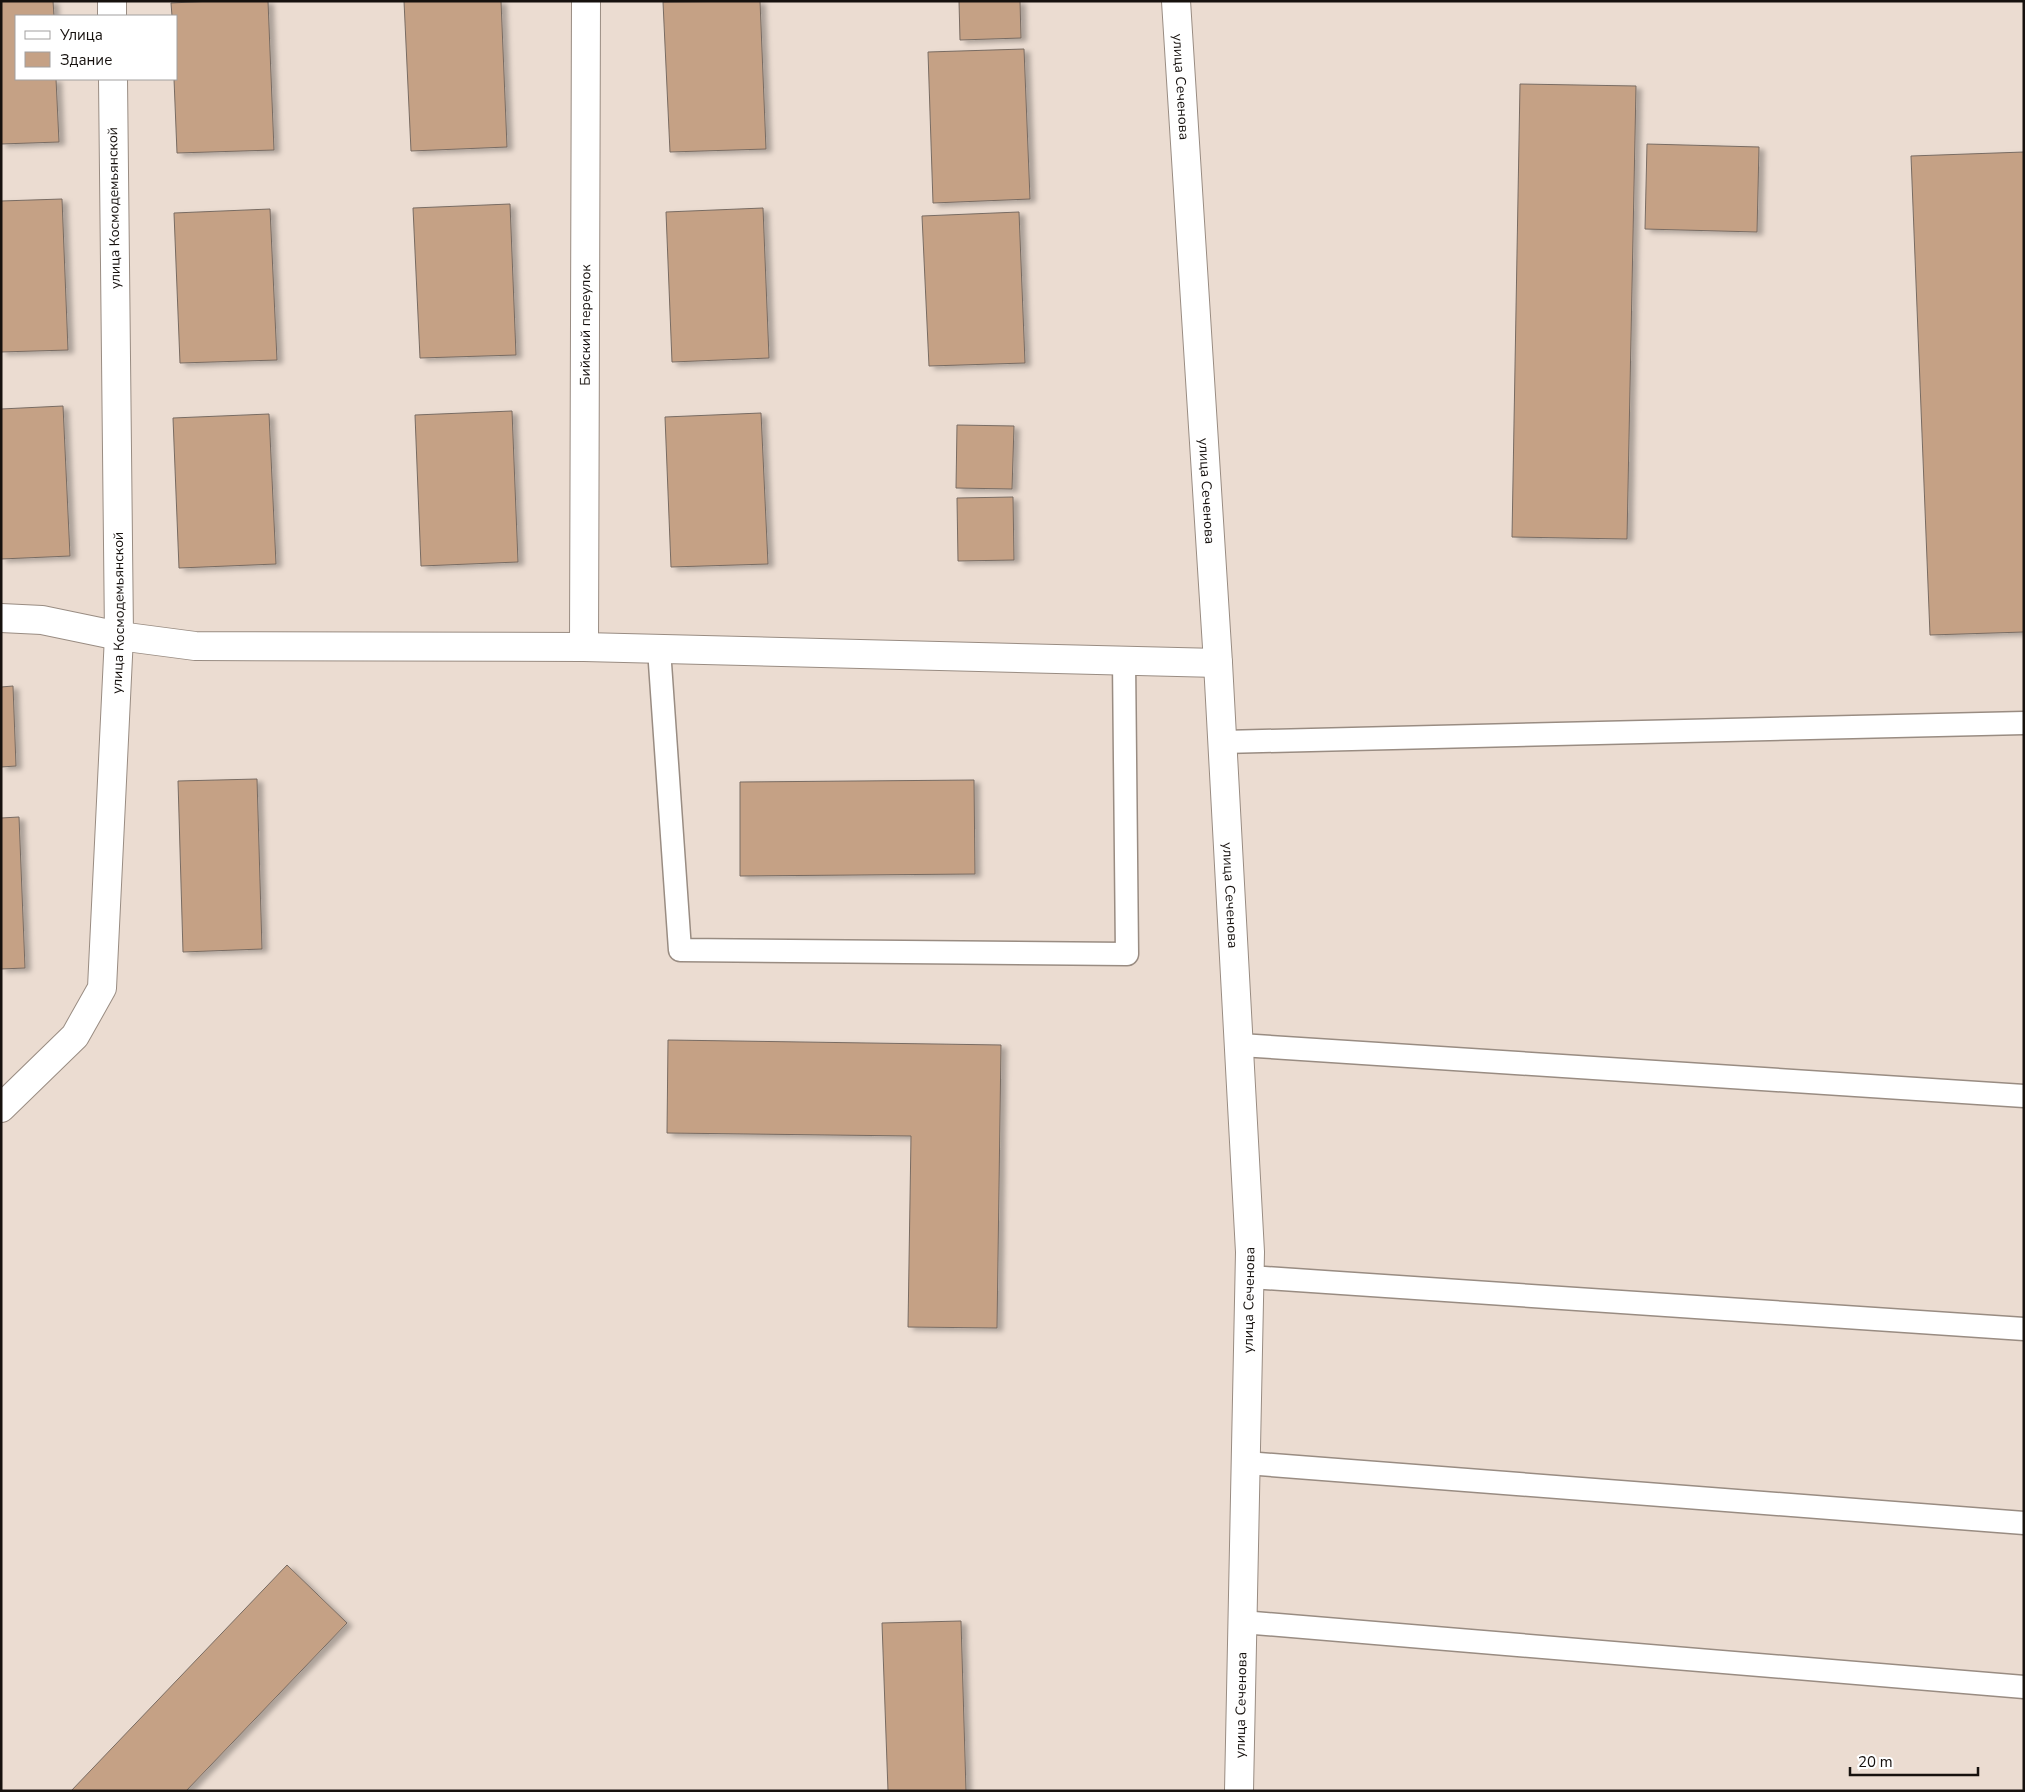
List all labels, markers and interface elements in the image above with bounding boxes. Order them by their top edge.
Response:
legend [15,15,178,80]
text: Улица [59,25,103,45]
street label: улица Сеченова [1169,33,1194,140]
text: Здание [60,50,112,70]
street label: улица Космодемьянской [103,127,125,289]
street label: Бийский переулок [575,264,595,386]
street label: улица Сеченова [1194,437,1220,545]
street label: улица Космодемьянской [107,532,129,694]
street label: улица Сеченова [1218,842,1243,949]
street label: улица Сеченова [1239,1247,1259,1353]
street label: улица Сеченова [1231,1652,1251,1758]
scale bar [1850,1744,1978,1776]
text: 20 m [1858,1752,1893,1772]

